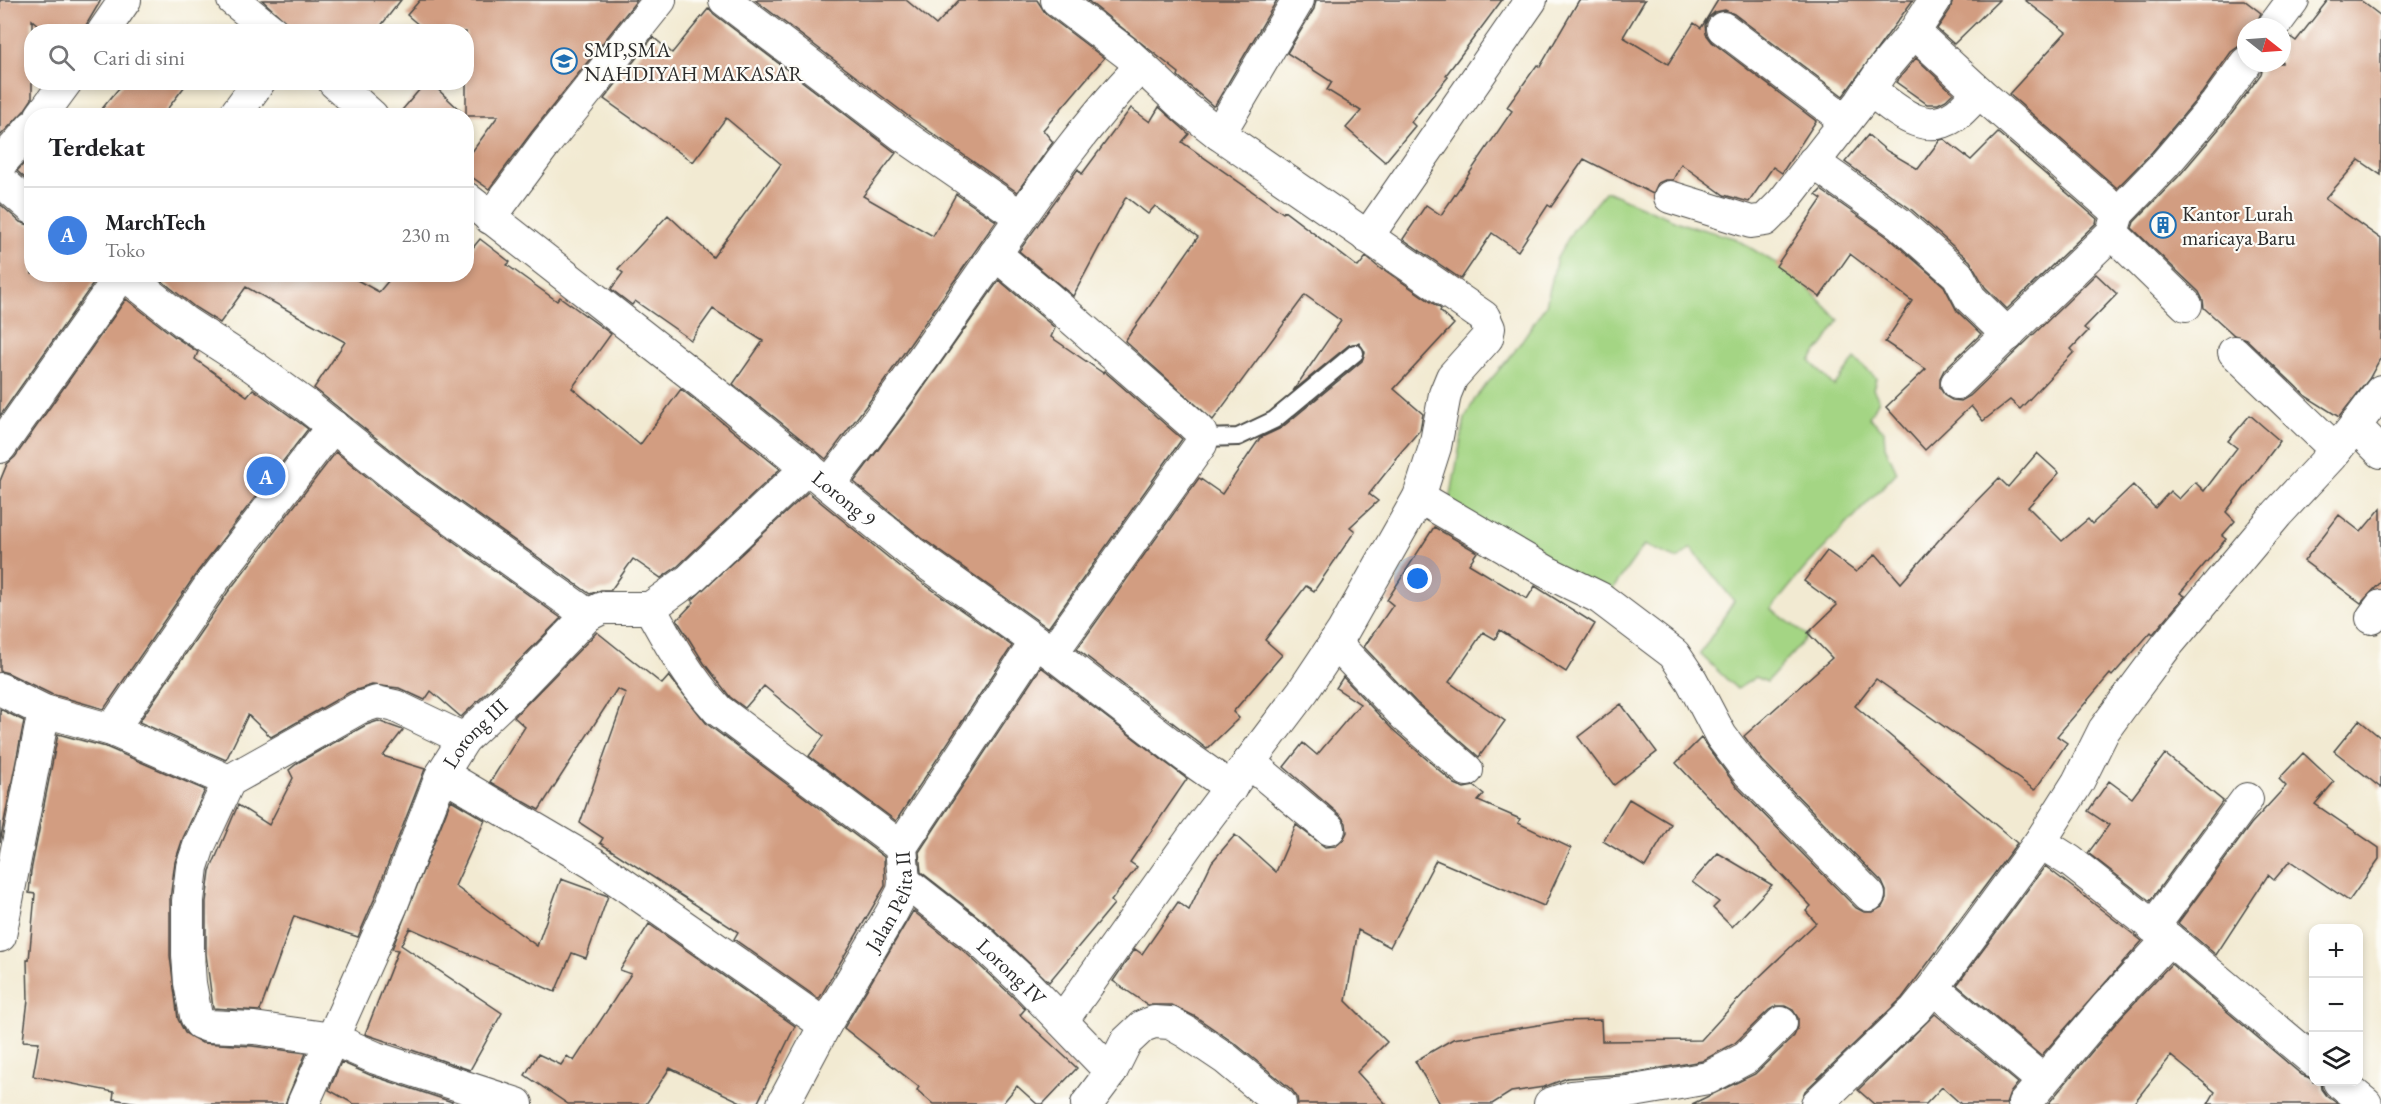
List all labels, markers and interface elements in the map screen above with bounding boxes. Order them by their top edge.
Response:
north arrow [2237,18,2291,72]
search box [24,24,474,90]
place label: SMP,SMA NAHDIYAH MAKASAR [584,36,805,87]
icon: search [45,41,78,74]
text: Cari di sini [93,43,185,72]
school or university icon: SMP,SMA NAHDIYAH MAKASAR [549,46,579,76]
text: Terdekat [48,130,145,164]
place label: Kantor Lurah maricaya Baru [2182,200,2296,251]
text: MarchTech [105,208,206,237]
building icon: Kantor Lurah maricaya Baru [2148,210,2178,240]
text: A [60,222,75,248]
text: 230 m [402,222,450,248]
text: Toko [105,237,145,263]
pin: A [246,454,286,498]
street label: Lorong 9 [807,464,882,532]
your location [1403,564,1432,593]
street label: Lorong III [436,692,513,773]
street label: Jalan Pelita II [857,850,918,958]
map controls [2309,924,2363,1086]
button: + [2309,924,2363,978]
street label: Lorong IV [972,932,1053,1011]
button: − [2309,978,2363,1032]
button: layers [2309,1032,2363,1086]

